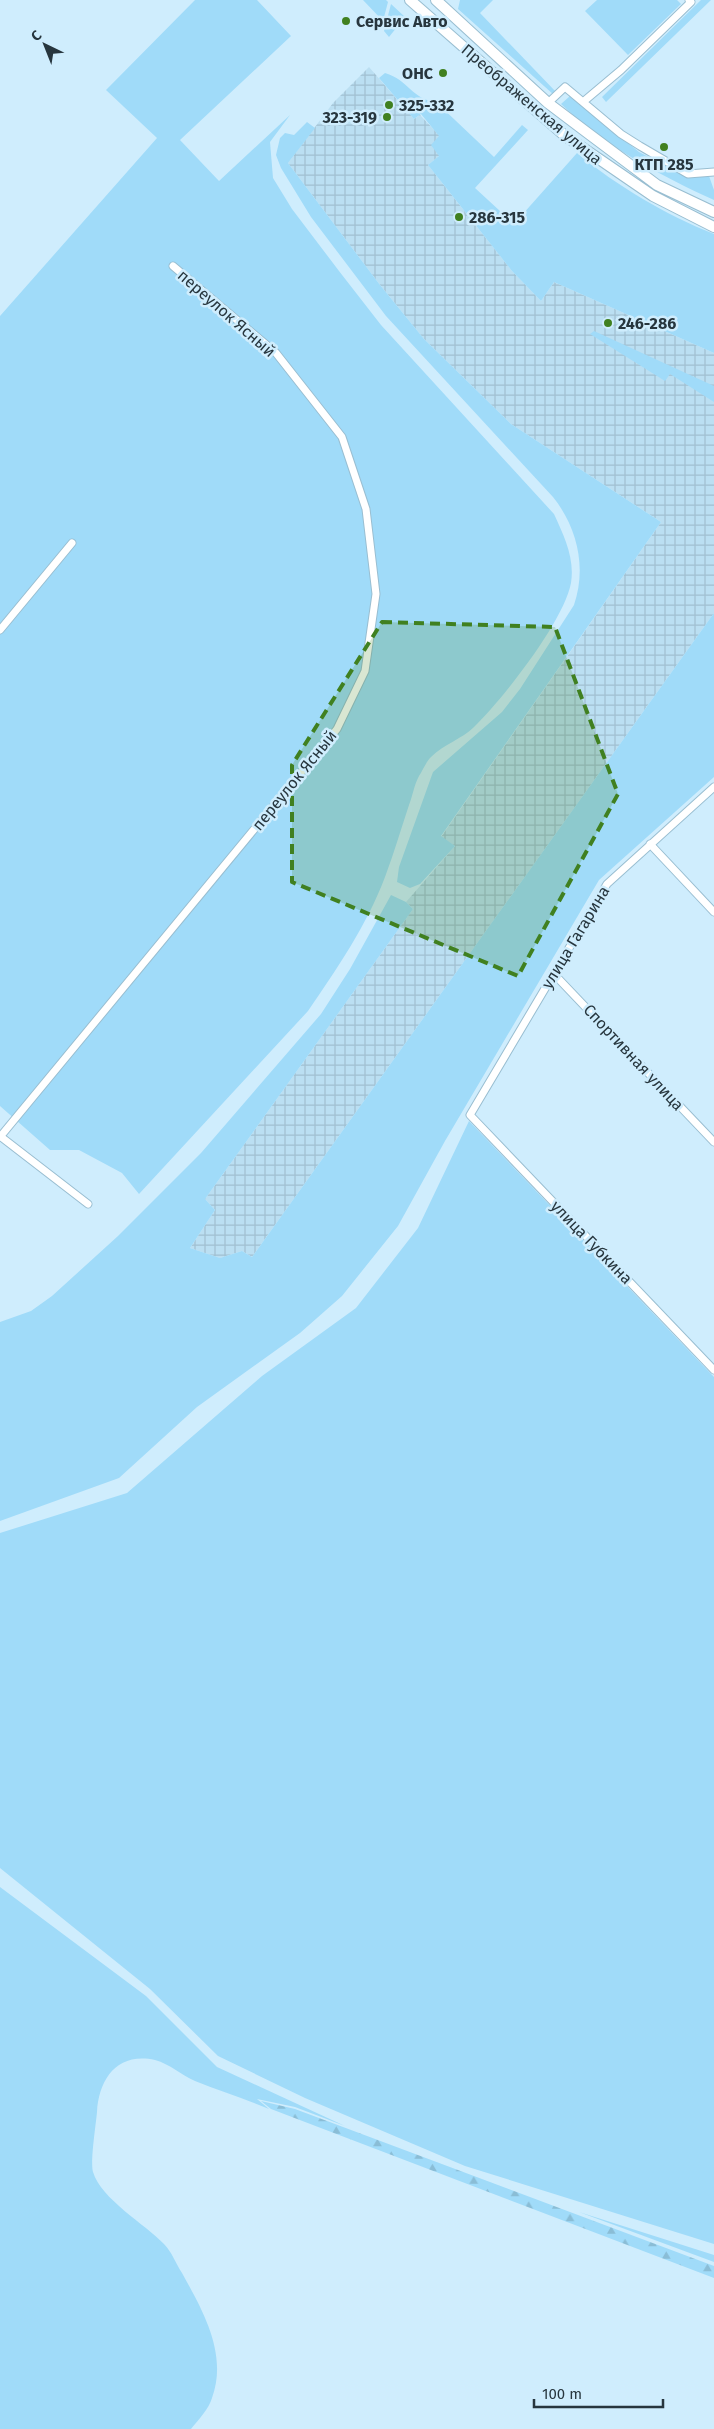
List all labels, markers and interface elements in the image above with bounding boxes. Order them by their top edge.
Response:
place label: Сервис Авто [356,12,448,31]
marker: Сервис Авто [340,15,352,27]
north arrow [20,20,70,70]
text: С [28,27,45,45]
street label: Преображенская улица [458,40,606,169]
place label: ОНС [402,64,434,83]
marker: ОНС [437,67,449,79]
place label: 325-332 [398,96,454,115]
marker: 325-332 [383,99,395,111]
place label: 323-319 [321,108,377,127]
marker: 323-319 [381,111,393,123]
marker: КТП 285 [658,141,670,153]
place label: КТП 285 [634,155,694,174]
place label: 286-315 [469,208,526,227]
marker: 286-315 [453,211,465,223]
street label: переулок Ясный [174,266,279,361]
place label: 246-286 [618,314,676,333]
marker: 246-286 [602,317,614,329]
street label: переулок Ясный [248,726,341,834]
street label: улица Гагарина [537,883,614,992]
street label: Спортивная улица [580,1000,688,1114]
street label: улица Губкина [547,1197,636,1288]
scale bar [534,2376,663,2408]
text: 100 m [542,2385,582,2403]

